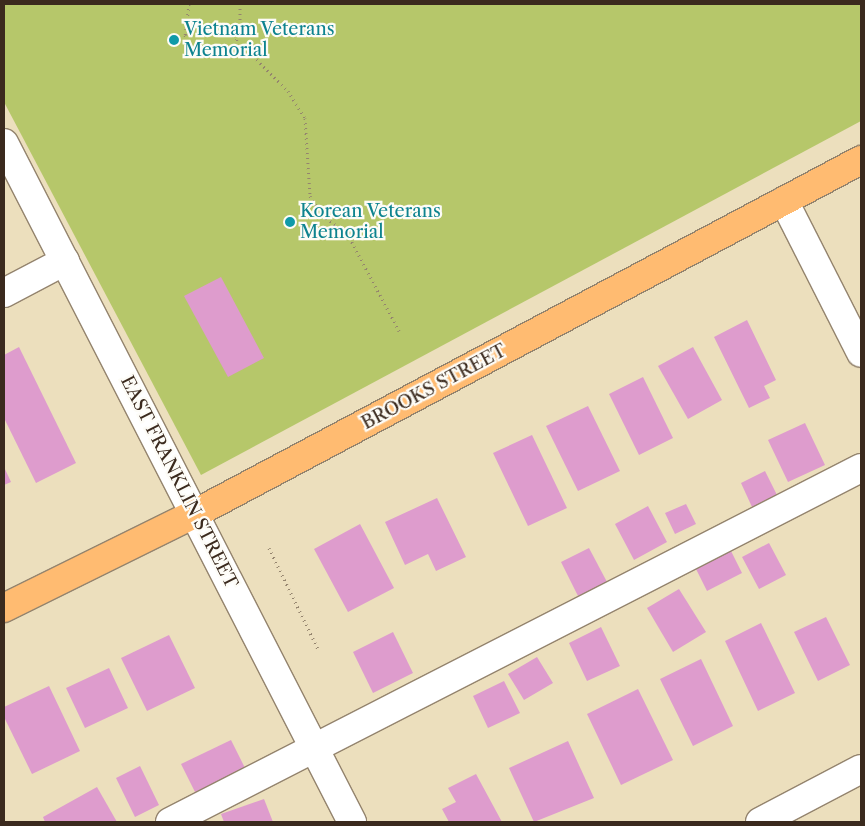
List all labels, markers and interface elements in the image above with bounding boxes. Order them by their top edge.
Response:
place label: Vietnam Veterans Memorial [184,19,335,62]
marker: Vietnam Veterans Memorial [168,34,180,46]
place label: Korean Veterans Memorial [300,201,441,243]
marker: Korean Veterans Memorial [284,216,296,228]
street label: BROOKS STREET [358,340,510,434]
street label: EAST FRANKLIN STREET [116,372,242,592]

